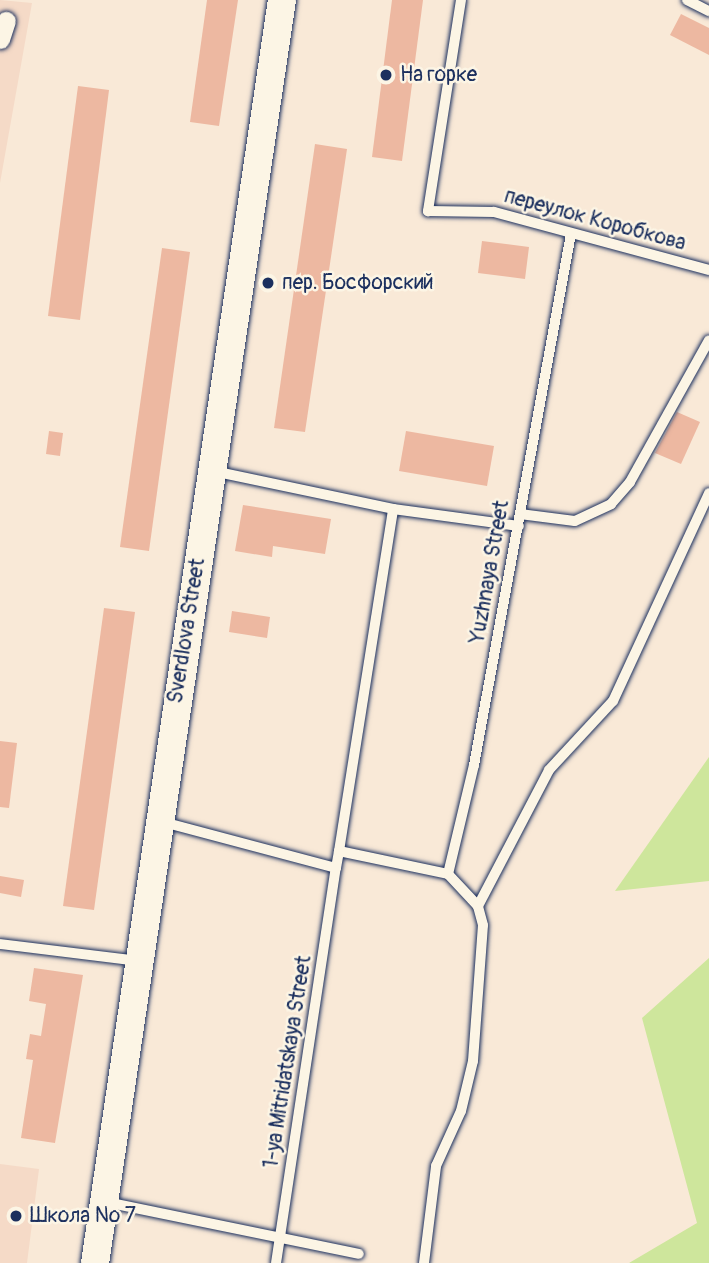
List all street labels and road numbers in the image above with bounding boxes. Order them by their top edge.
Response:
street label: переулок Коробкова [502,184,688,256]
street label: Yuzhnaya Street [465,499,515,645]
street label: Sverdlova Street [163,557,211,705]
street label: 1-ya Mitridatskaya Street [259,954,317,1170]

